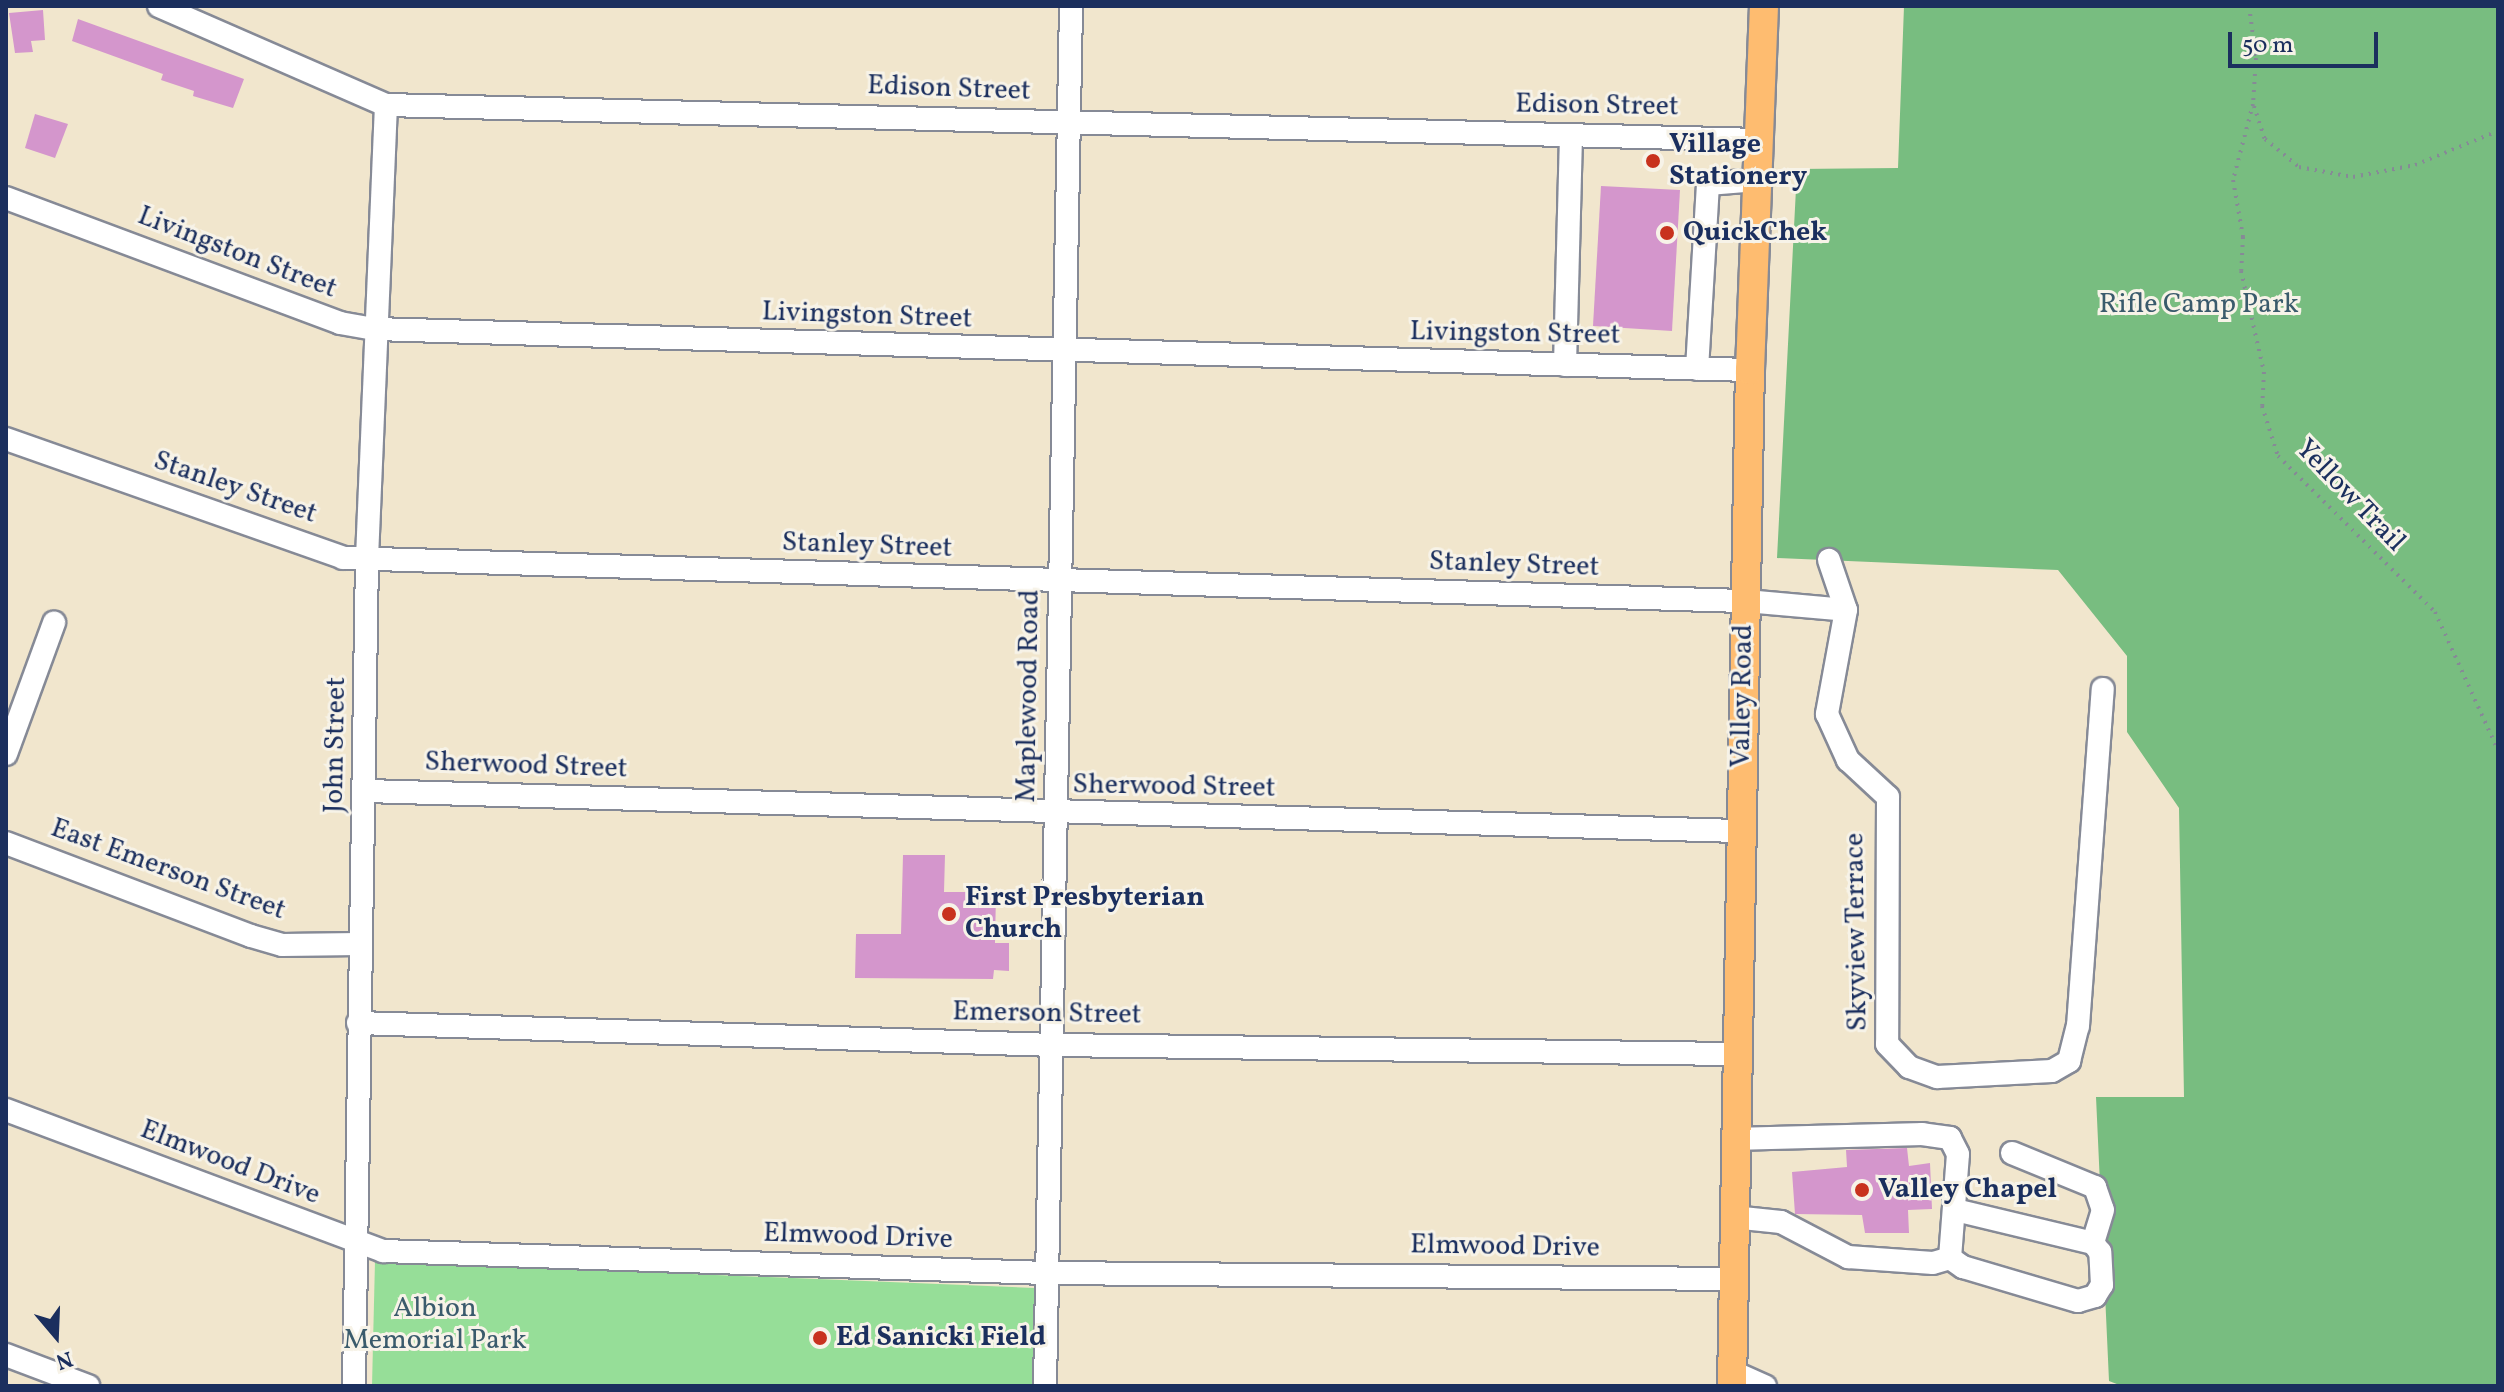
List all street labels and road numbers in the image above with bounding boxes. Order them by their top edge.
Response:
street label: Edison Street [867,69,1031,109]
street label: Edison Street [1515,88,1679,124]
street label: Livingston Street [133,200,341,306]
street label: Livingston Street [761,296,973,336]
street label: Livingston Street [1409,315,1621,353]
street label: Yellow Trail [2288,432,2412,560]
street label: Stanley Street [148,444,322,532]
street label: Stanley Street [781,526,953,566]
street label: Stanley Street [1428,545,1600,585]
street label: Maplewood Road [1010,589,1048,803]
street label: Valley Road [1725,624,1761,768]
street label: John Street [318,677,354,813]
street label: Sherwood Street [424,746,628,786]
street label: Sherwood Street [1072,768,1276,806]
street label: East Emerson Street [46,812,290,928]
street label: Skyview Terrace [1838,832,1876,1032]
street label: Emerson Street [952,996,1142,1032]
street label: Elmwood Drive [135,1113,325,1213]
street label: Elmwood Drive [763,1217,953,1257]
street label: Elmwood Drive [1410,1229,1600,1265]

